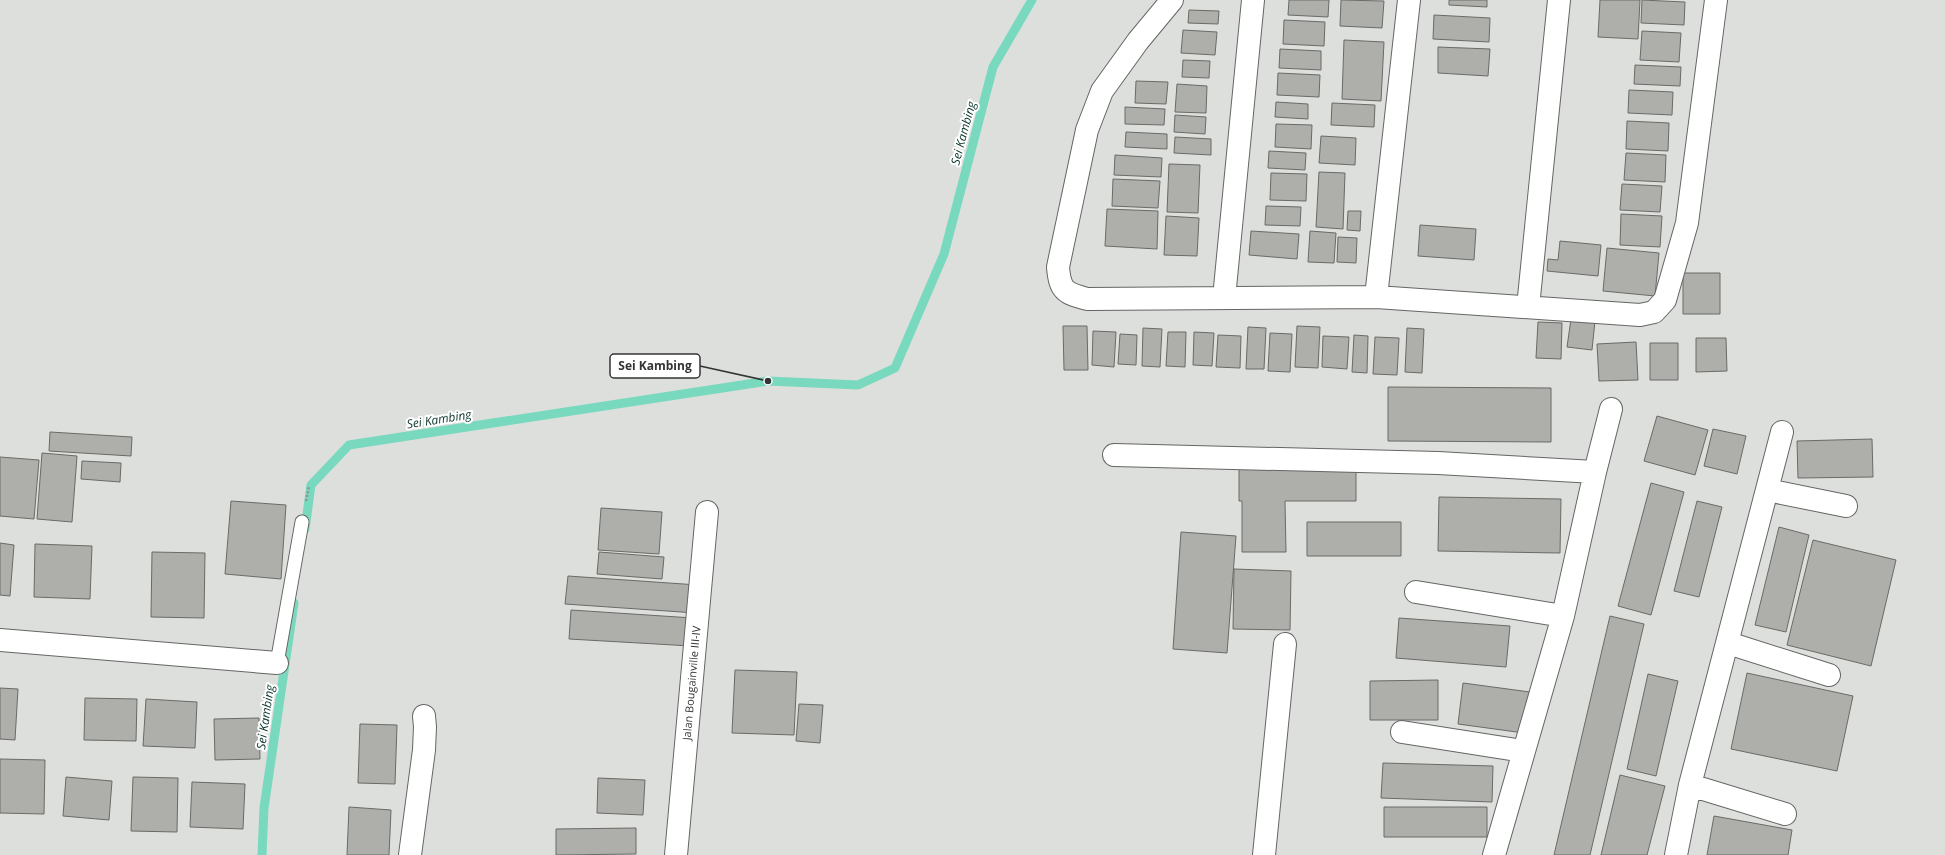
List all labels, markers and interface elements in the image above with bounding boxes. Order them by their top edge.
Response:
water label: Sei Kambing [946,99,980,167]
callout: Sei Kambing [610,354,700,378]
text: Sei Kambing [618,357,692,374]
water label: Sei Kambing [405,405,473,432]
street label: Jalan Bougainville III-IV [678,625,704,742]
water label: Sei Kambing [252,683,278,750]

